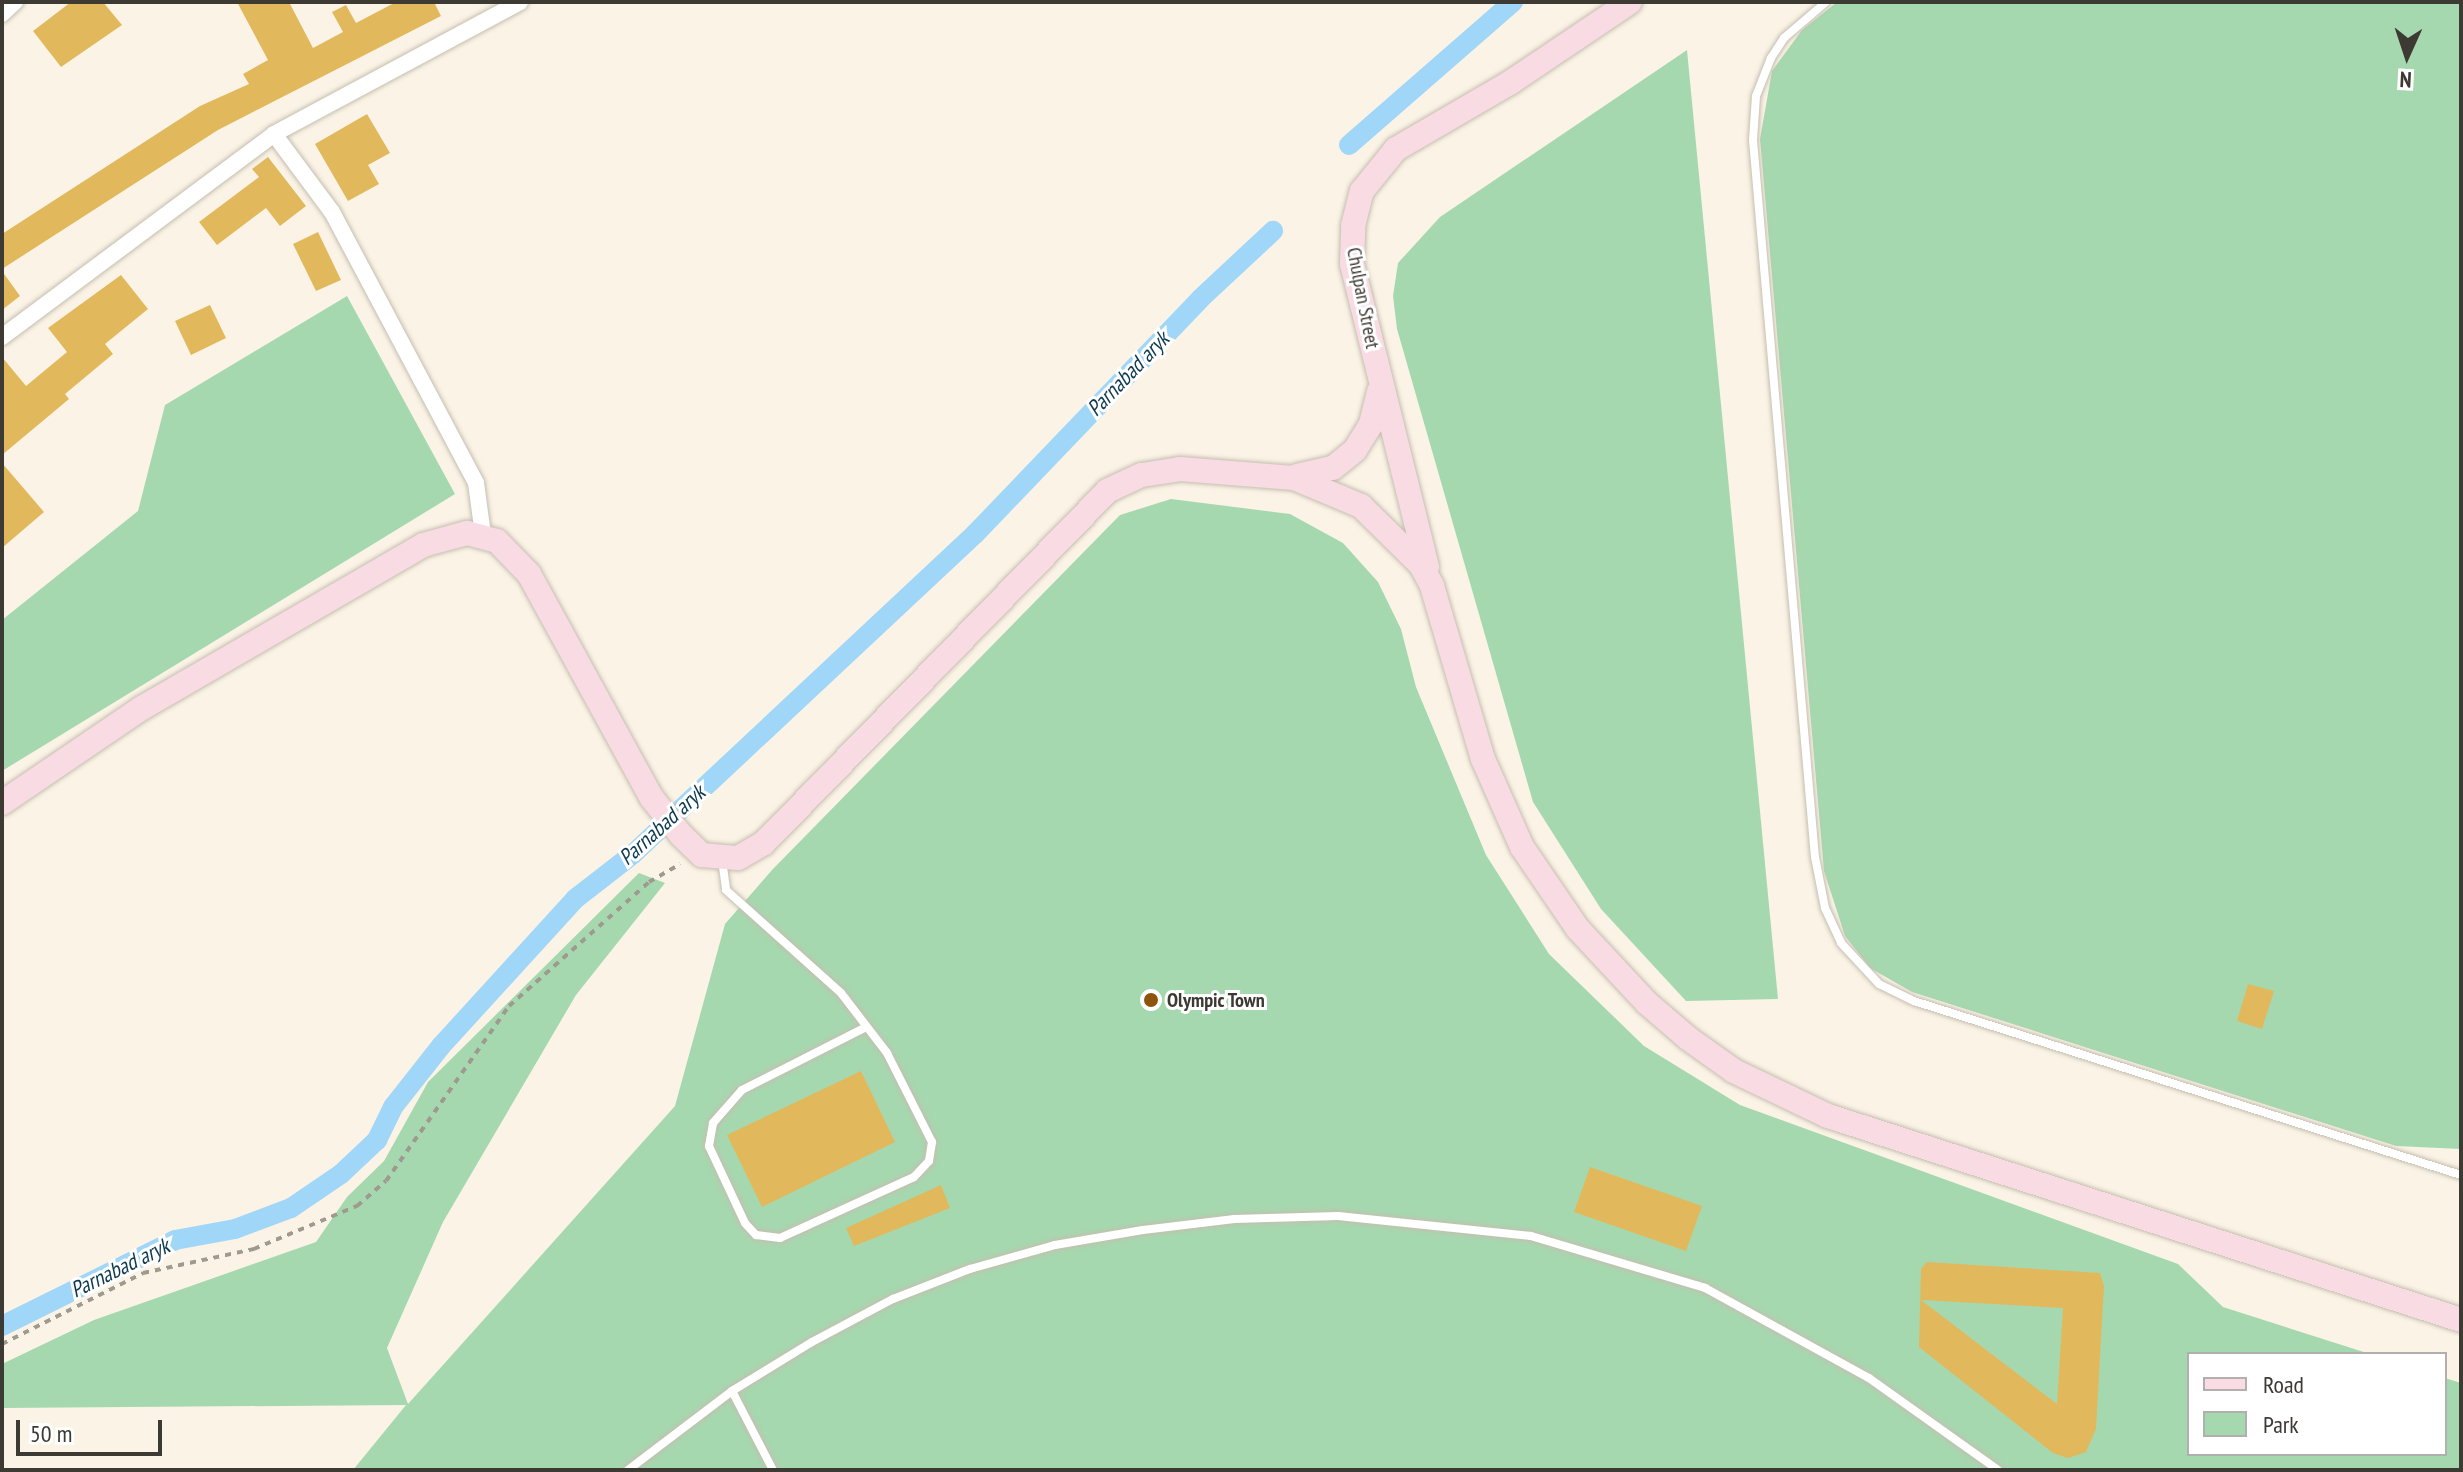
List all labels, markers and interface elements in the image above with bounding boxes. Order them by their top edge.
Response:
north arrow [2367,16,2447,96]
text: N [2399,66,2412,94]
street label: Chulpan Street [1341,245,1385,351]
water label: Parnabad aryk [1081,326,1175,422]
water label: Parnabad aryk [613,779,711,871]
place label: Olympic Town [1167,988,1266,1012]
marker: Olympic Town [1142,991,1160,1009]
water label: Parnabad aryk [66,1233,174,1303]
legend [2187,1352,2447,1456]
text: Road [2263,1369,2304,1400]
scale bar [20,1404,166,1454]
text: Park [2263,1409,2299,1440]
text: 50 m [30,1418,72,1449]

